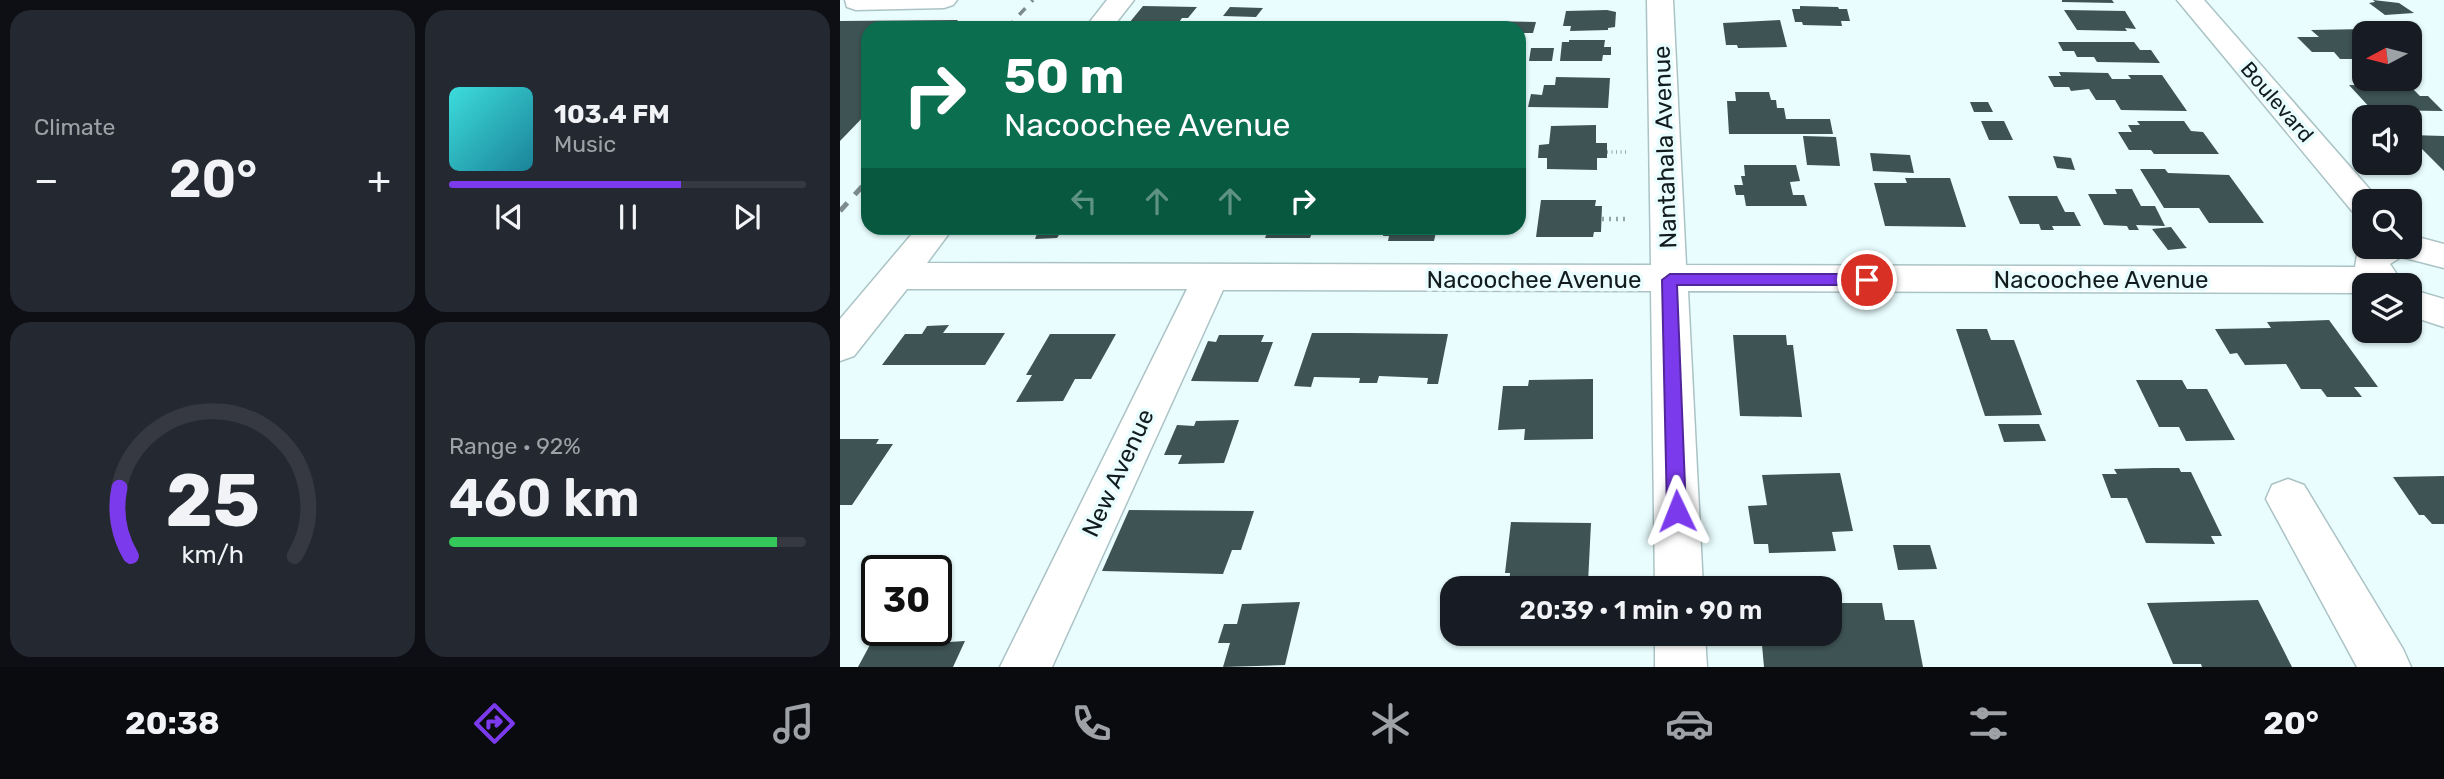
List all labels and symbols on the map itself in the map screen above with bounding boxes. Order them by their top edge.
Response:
north arrow [2352,21,2422,91]
street label: Nantahala Avenue [1647,45,1683,249]
street label: Boulevard [2236,56,2319,147]
pin [1837,250,1897,310]
street label: Nacoochee Avenue [1427,266,1641,294]
street label: Nacoochee Avenue [1994,266,2208,294]
street label: New Avenue [1076,405,1160,541]
position arrow [1640,474,1714,548]
speed limit sign: 30 [861,555,952,646]

